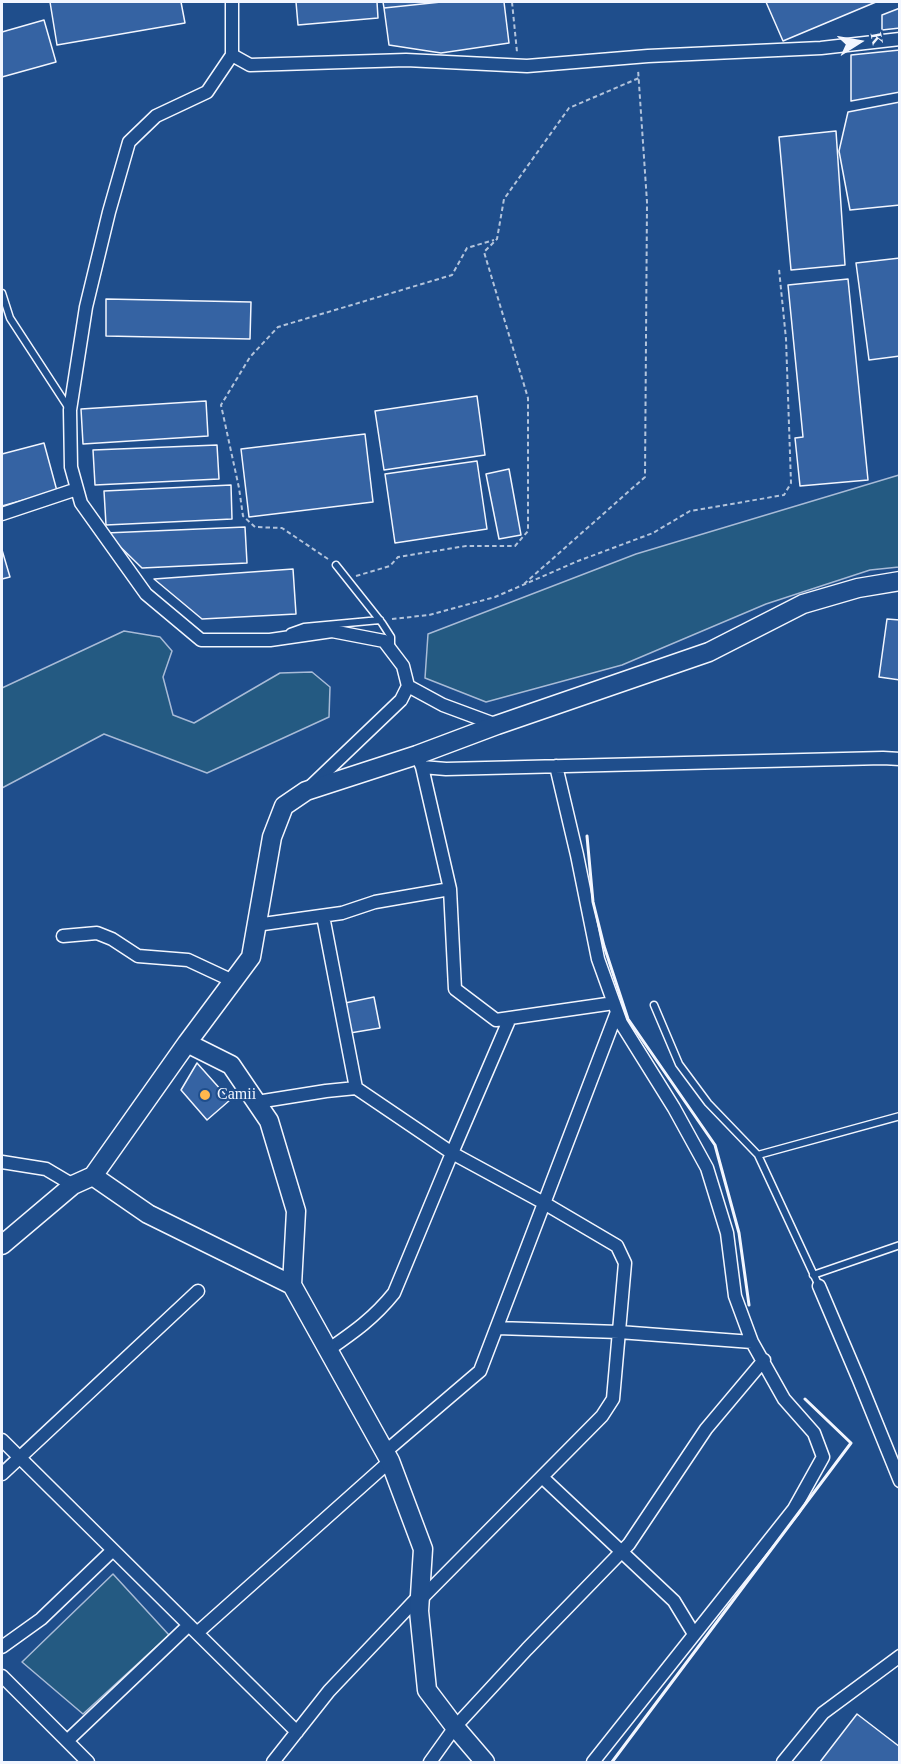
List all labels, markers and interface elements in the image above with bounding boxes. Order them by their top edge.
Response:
north arrow [829,12,889,72]
text: K [868,31,887,46]
place label: Camii [217,1085,256,1105]
marker: Camii [198,1088,212,1102]

